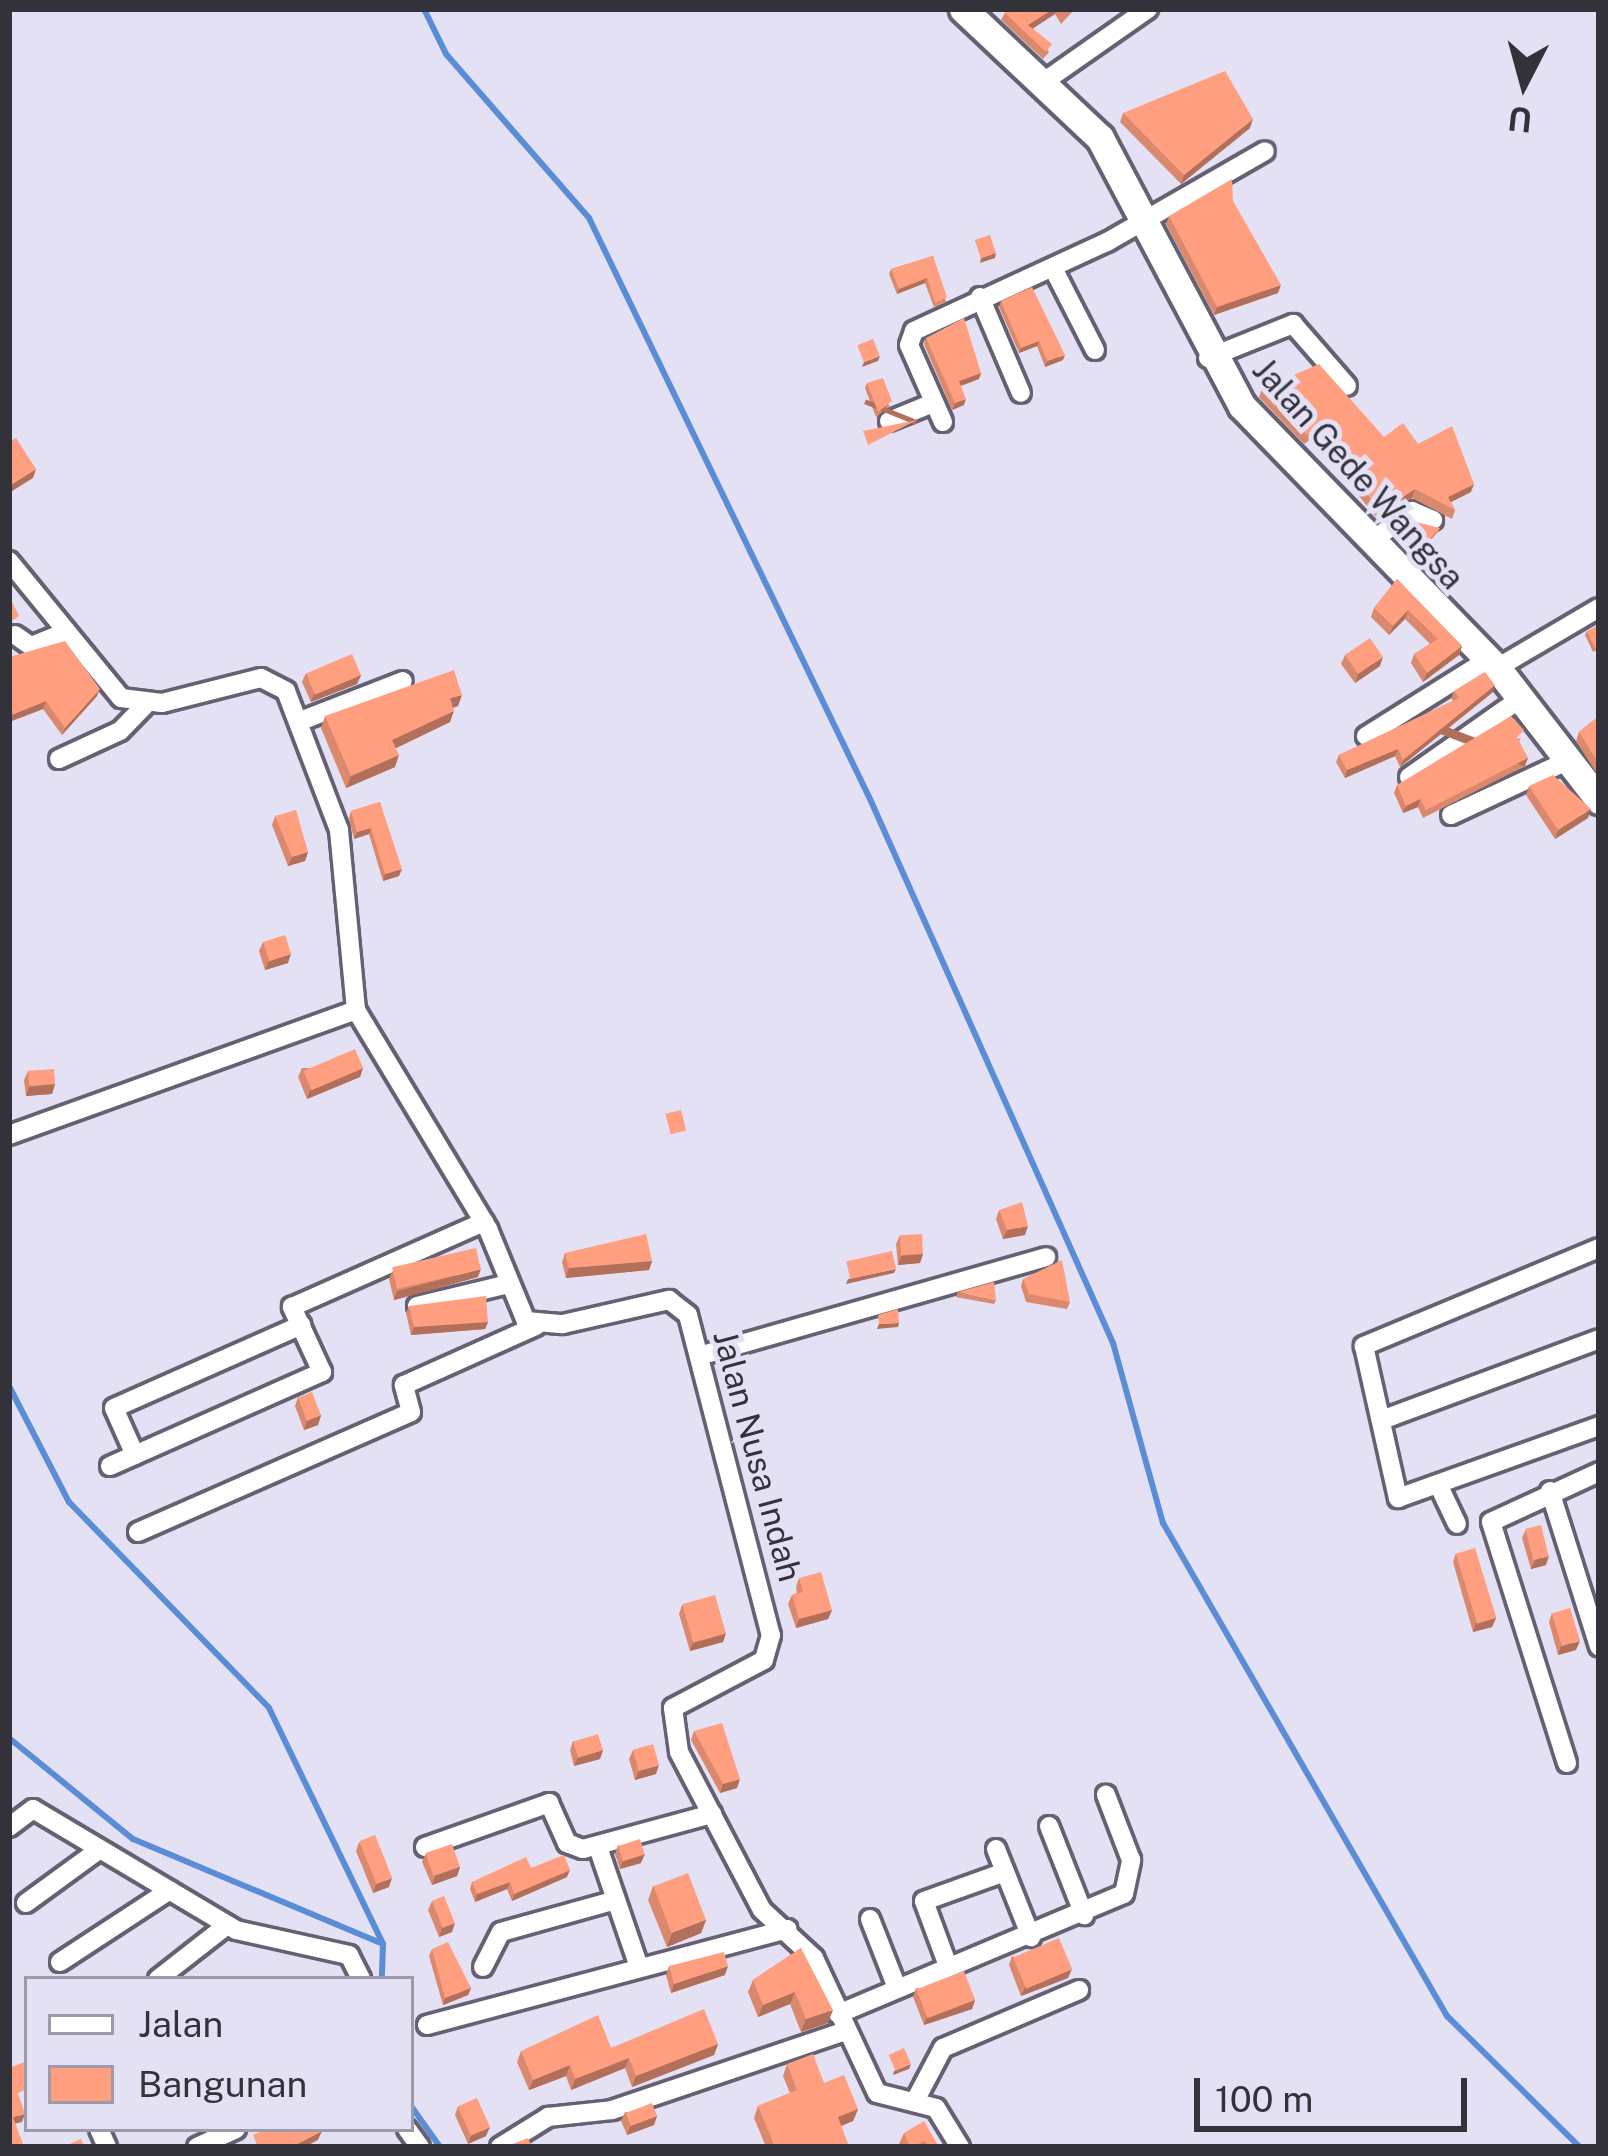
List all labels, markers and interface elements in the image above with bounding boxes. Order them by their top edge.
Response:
north arrow [1464,24,1584,144]
text: U [1506,100,1534,140]
street label: Jalan Gede Wangsa [1244,350,1472,598]
street label: Jalan Nusa Indah [704,1326,810,1586]
legend [24,1976,414,2132]
text: Jalan [138,2003,223,2045]
scale bar [1200,2054,1473,2128]
text: Bangunan [138,2063,307,2105]
text: 100 m [1215,2078,1313,2120]

